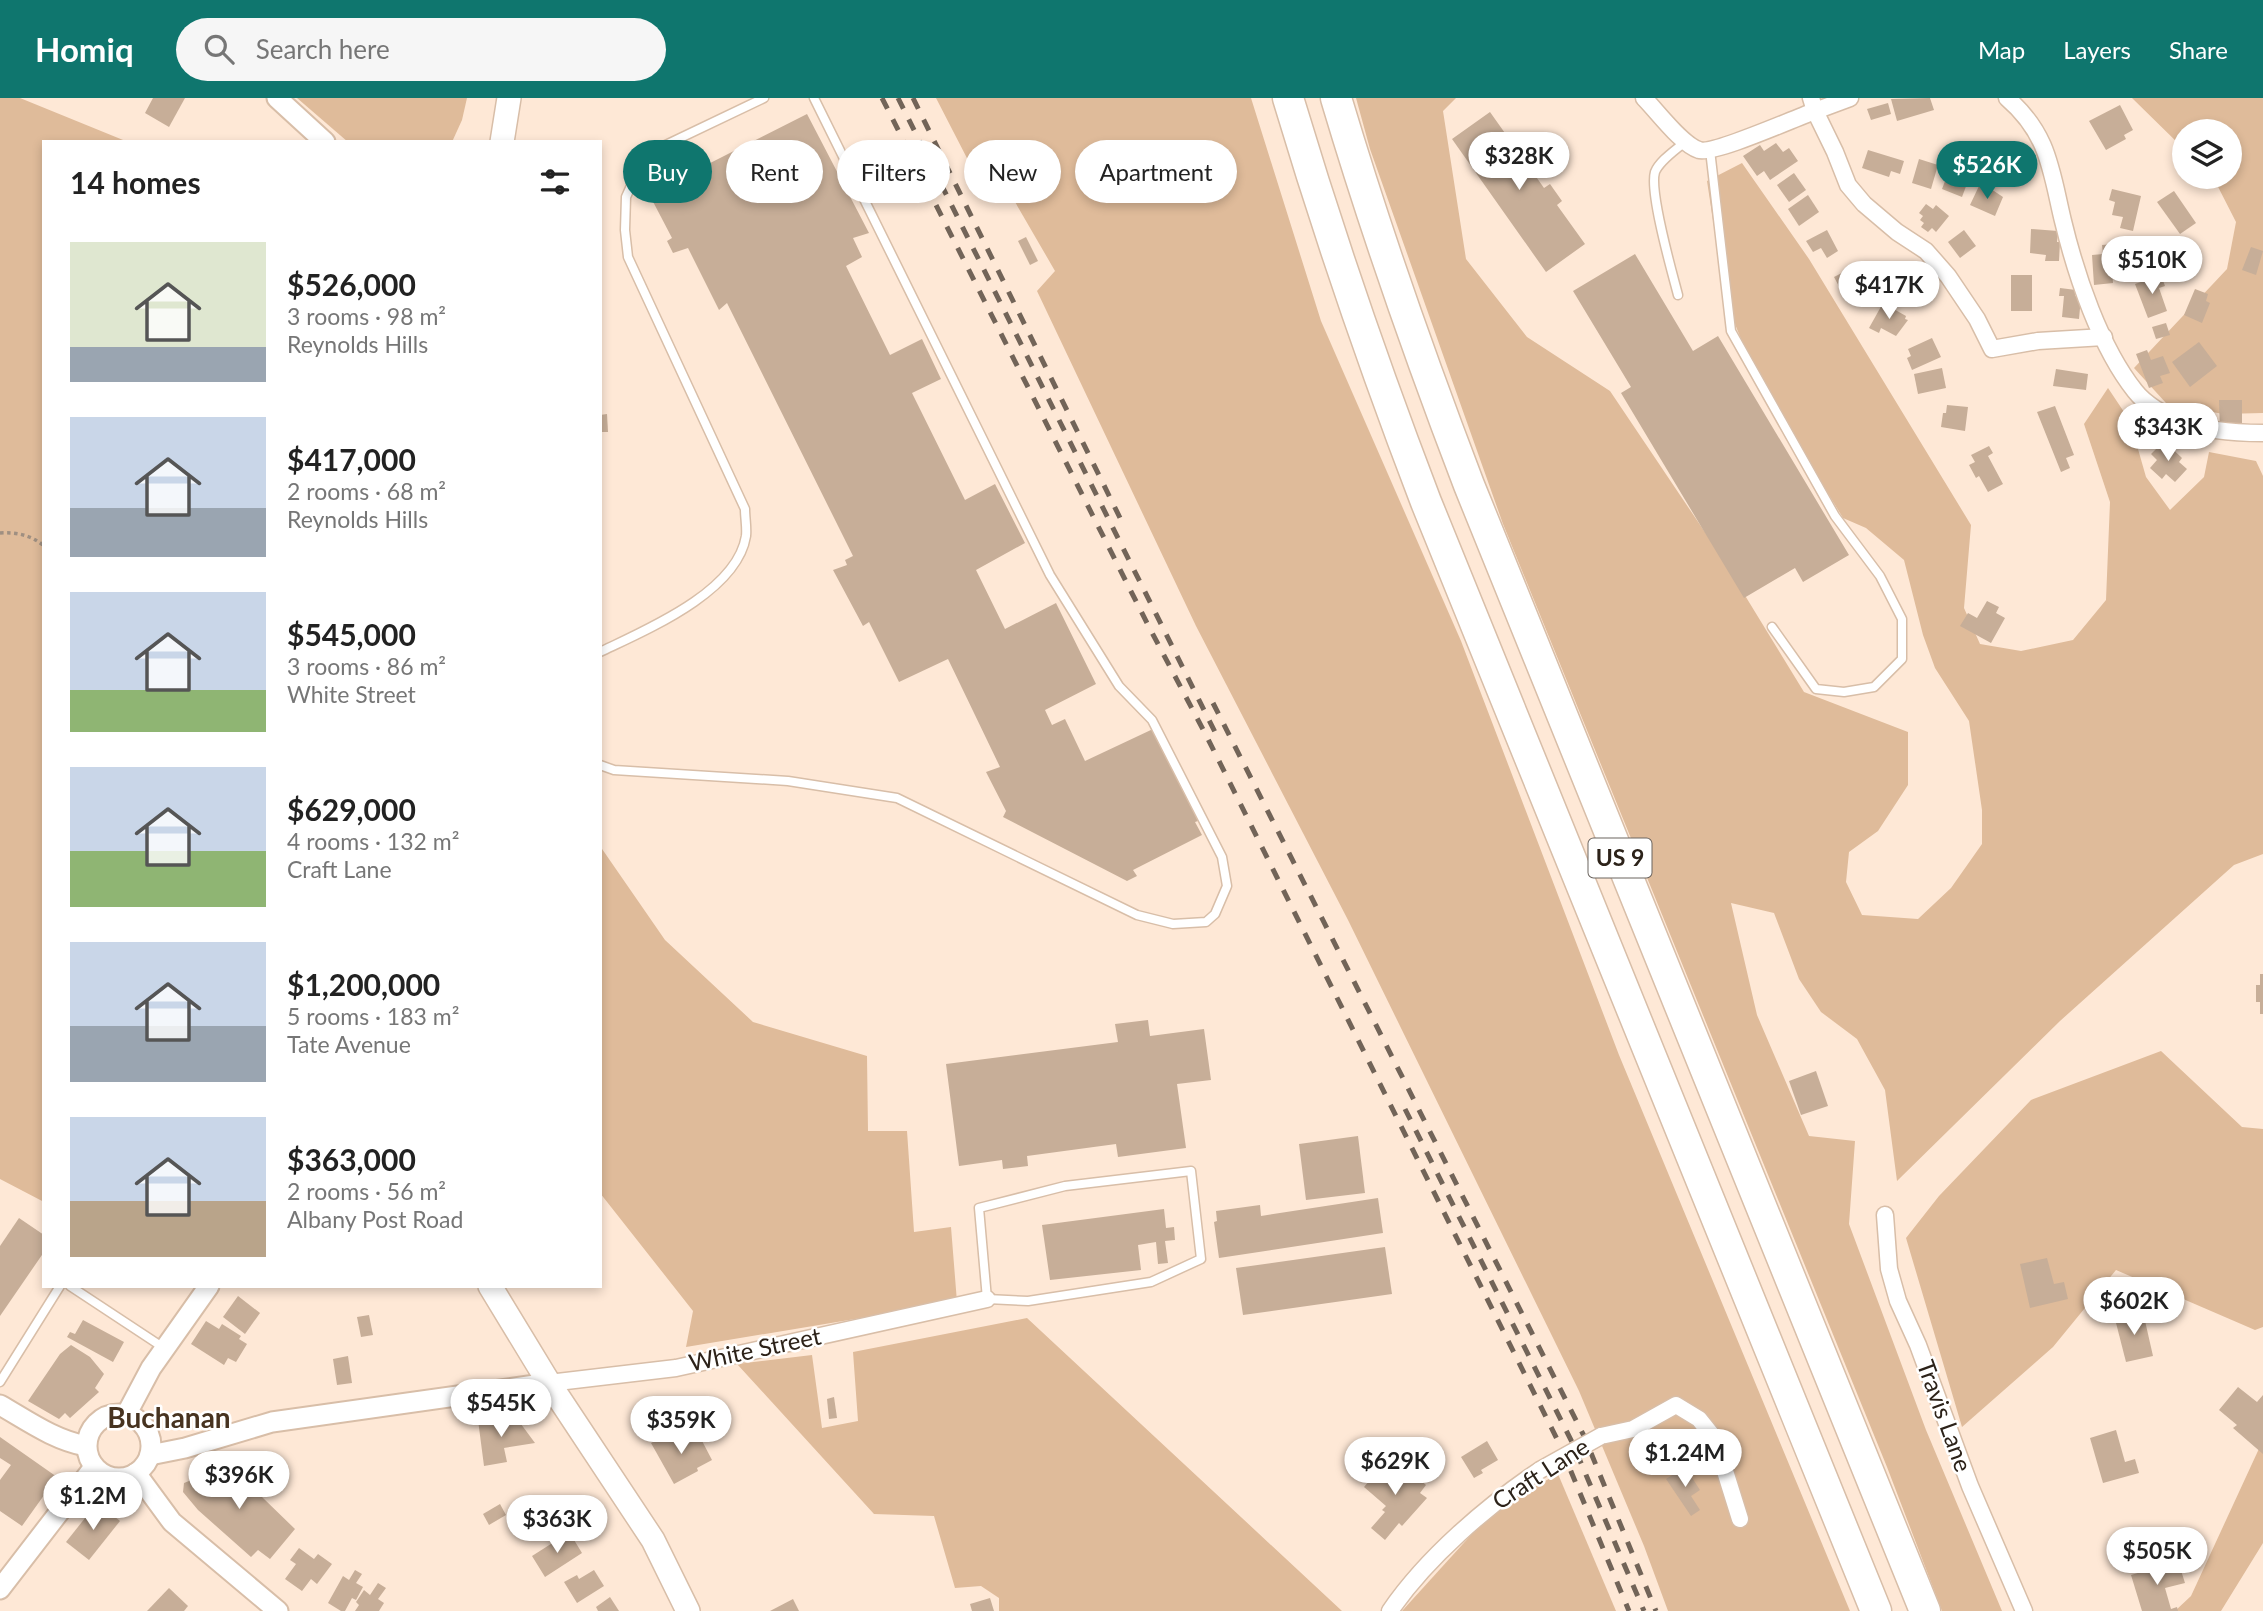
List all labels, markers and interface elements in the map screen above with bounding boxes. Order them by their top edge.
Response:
search box [176,18,666,81]
text: Homiq [35,29,134,69]
icon: search [200,30,238,68]
text: Search here [256,33,390,65]
text: Map [1978,35,2025,64]
text: Layers [2063,35,2131,64]
text: Share [2169,35,2228,64]
map controls [2172,119,2242,189]
button: layers [2172,119,2242,189]
pin: $328K [1470,132,1568,192]
chip: Buy [623,140,712,203]
chip: Rent [726,140,823,203]
chip: Filters [837,140,950,203]
chip: New [964,140,1061,203]
chip: Apartment [1075,140,1237,203]
text: $328K [1484,141,1554,169]
pin: $526K [1938,141,2036,201]
text: $526K [1952,150,2022,178]
icon: filters [536,163,574,201]
text: 14 homes [70,164,201,200]
pin: $510K [2103,236,2201,296]
text: $510K [2117,245,2187,273]
pin: $417K [1840,262,1938,321]
text: $526,000 [287,266,416,302]
icon: home [126,270,210,354]
text: $417K [1854,270,1924,298]
text: 3 rooms · 98 m² [287,302,446,330]
text: Reynolds Hills [287,330,428,358]
pin: $343K [2119,404,2217,463]
text: $343K [2133,412,2203,440]
text: $417,000 [287,441,416,477]
icon: home [126,445,210,529]
text: 2 rooms · 68 m² [287,477,446,505]
text: Reynolds Hills [287,505,428,533]
text: $545,000 [287,616,416,652]
icon: home [126,620,210,704]
text: 3 rooms · 86 m² [287,652,446,680]
text: White Street [287,680,416,708]
text: $629,000 [287,791,416,827]
icon: home [126,795,210,879]
text: 4 rooms · 132 m² [287,827,459,855]
road number: US 9 [1588,838,1652,878]
text: Craft Lane [287,855,392,883]
text: $1,200,000 [287,966,440,1002]
icon: home [126,970,210,1054]
text: 5 rooms · 183 m² [287,1002,459,1030]
text: Tate Avenue [287,1030,411,1058]
text: $363,000 [287,1141,416,1177]
icon: home [126,1145,210,1229]
text: 2 rooms · 56 m² [287,1177,446,1205]
text: Albany Post Road [287,1205,463,1233]
pin: $602K [2085,1278,2183,1337]
text: $602K [2099,1286,2169,1314]
street label: White Street [686,1320,824,1377]
street label: Travis Lane [1912,1356,1979,1475]
pin: $545K [452,1380,550,1439]
text: $545K [466,1388,536,1416]
pin: $359K [632,1396,730,1456]
district label: Buchanan [107,1400,231,1434]
text: $359K [646,1405,716,1433]
pin: $1.24M [1628,1430,1742,1489]
street label: Craft Lane [1487,1431,1594,1515]
pin: $629K [1346,1438,1444,1497]
text: $1.24M [1645,1438,1725,1466]
text: $629K [1360,1446,1430,1474]
pin: $396K [190,1452,288,1511]
text: $396K [204,1460,274,1488]
pin: $1.2M [44,1472,142,1532]
text: $1.2M [59,1481,127,1509]
pin: $363K [508,1496,606,1555]
text: $363K [522,1504,592,1532]
pin: $505K [2108,1528,2206,1587]
text: $505K [2122,1536,2192,1564]

